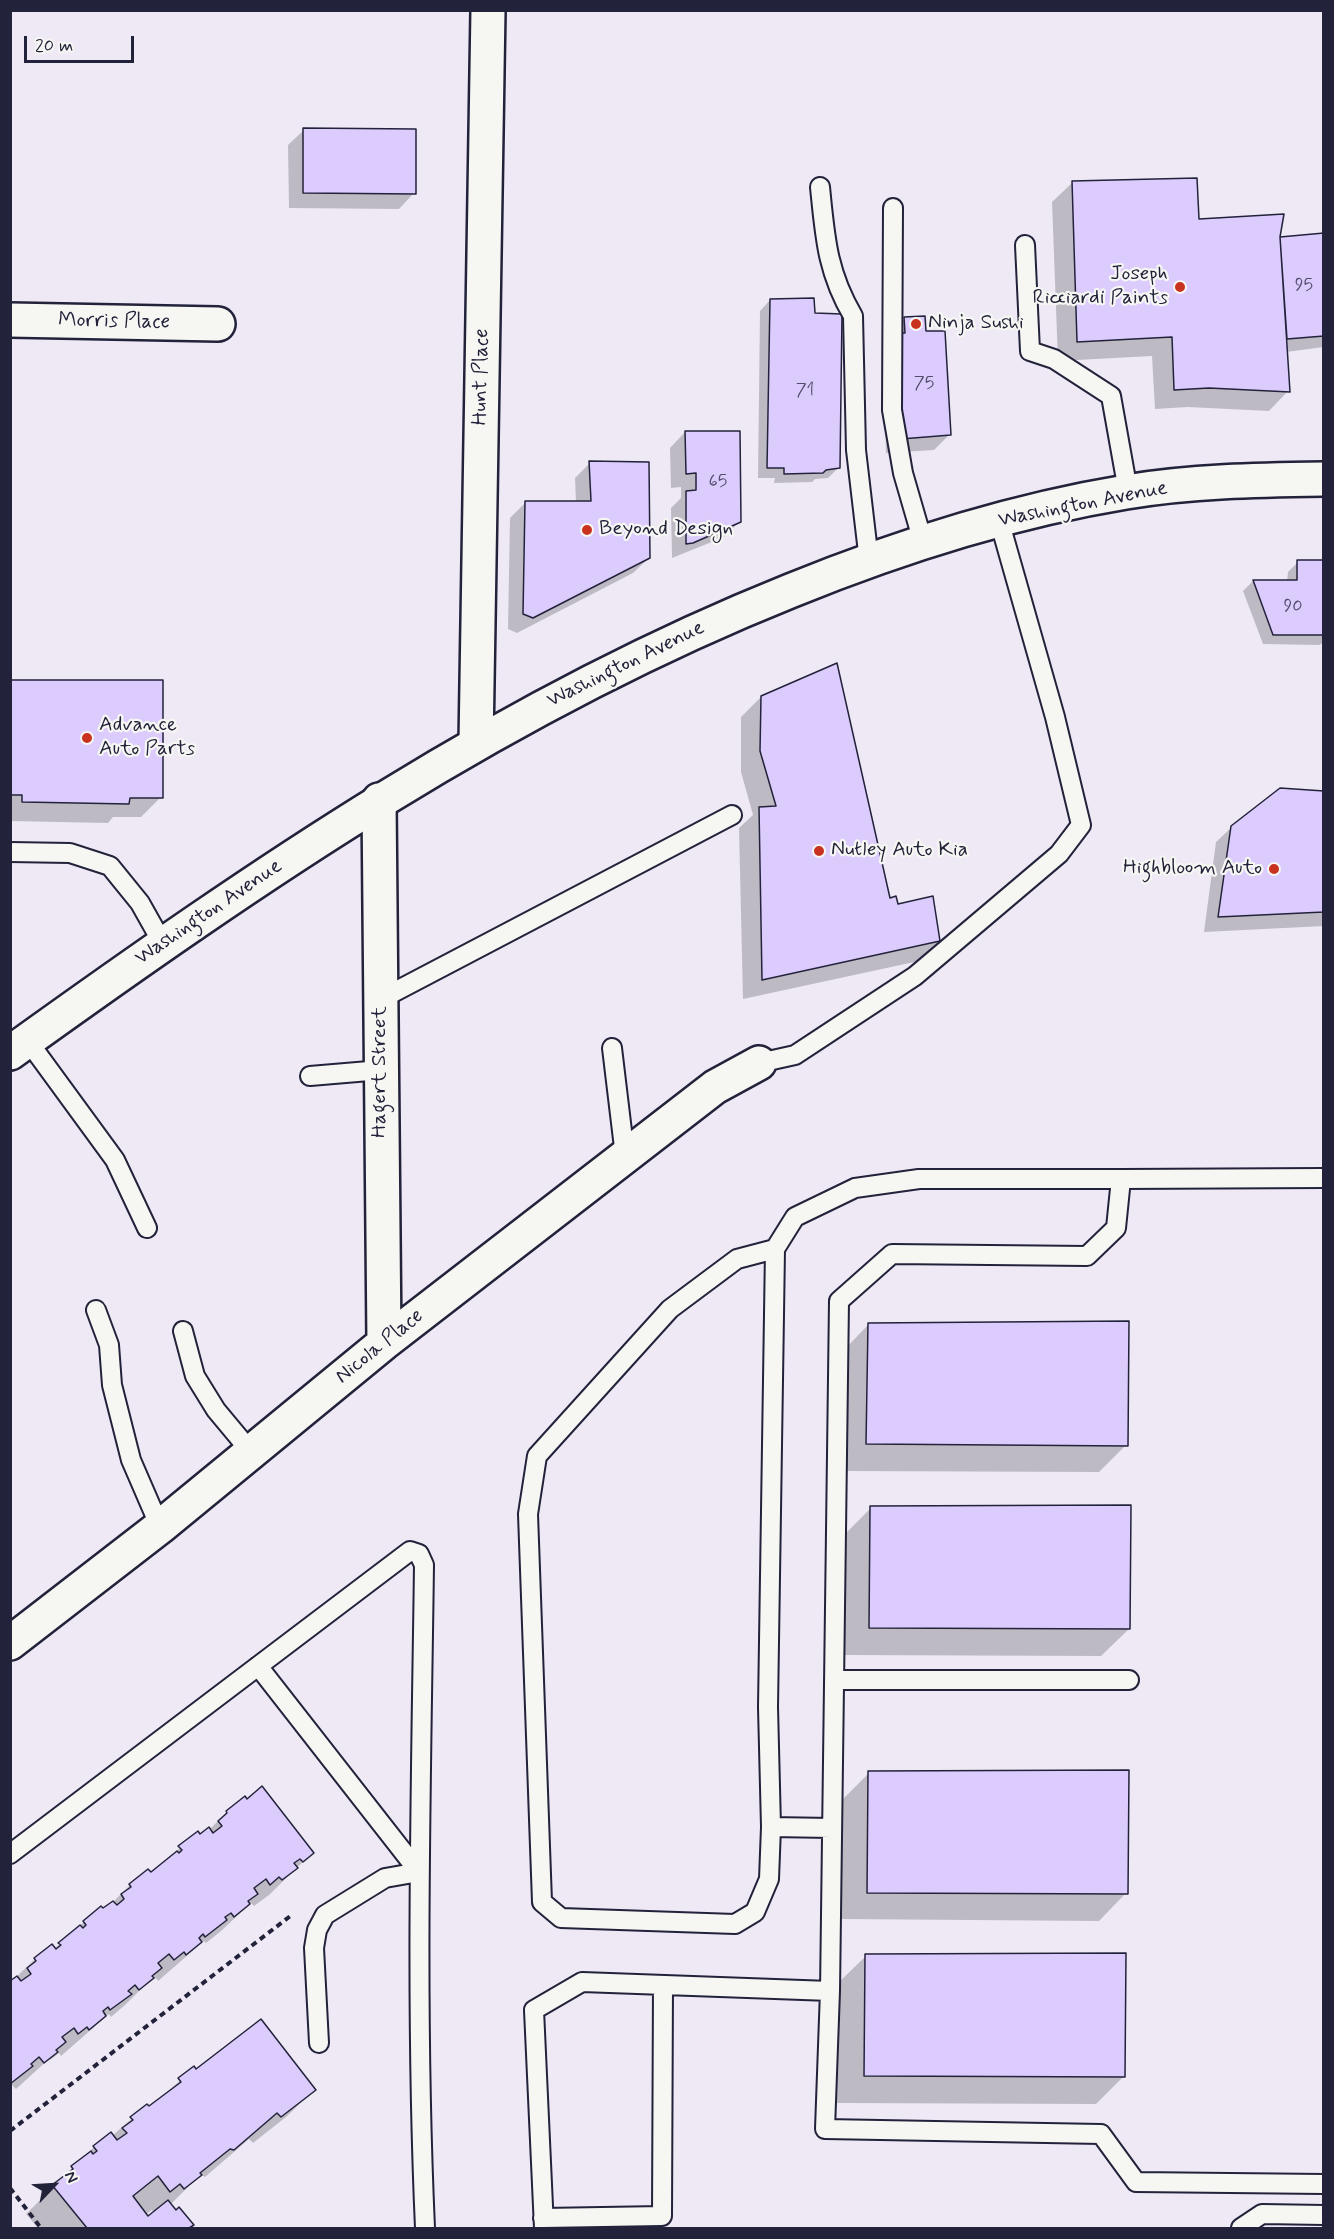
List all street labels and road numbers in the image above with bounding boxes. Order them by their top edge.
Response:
street label: Morris Place [58,308,170,336]
street label: Hunt Place [469,328,495,426]
street label: Washington Avenue [996,476,1170,534]
street label: Washington Avenue [543,616,709,714]
street label: Washington Avenue [131,854,287,972]
street label: Hagert Street [368,1006,394,1138]
street label: Nicola Place [331,1304,429,1390]

